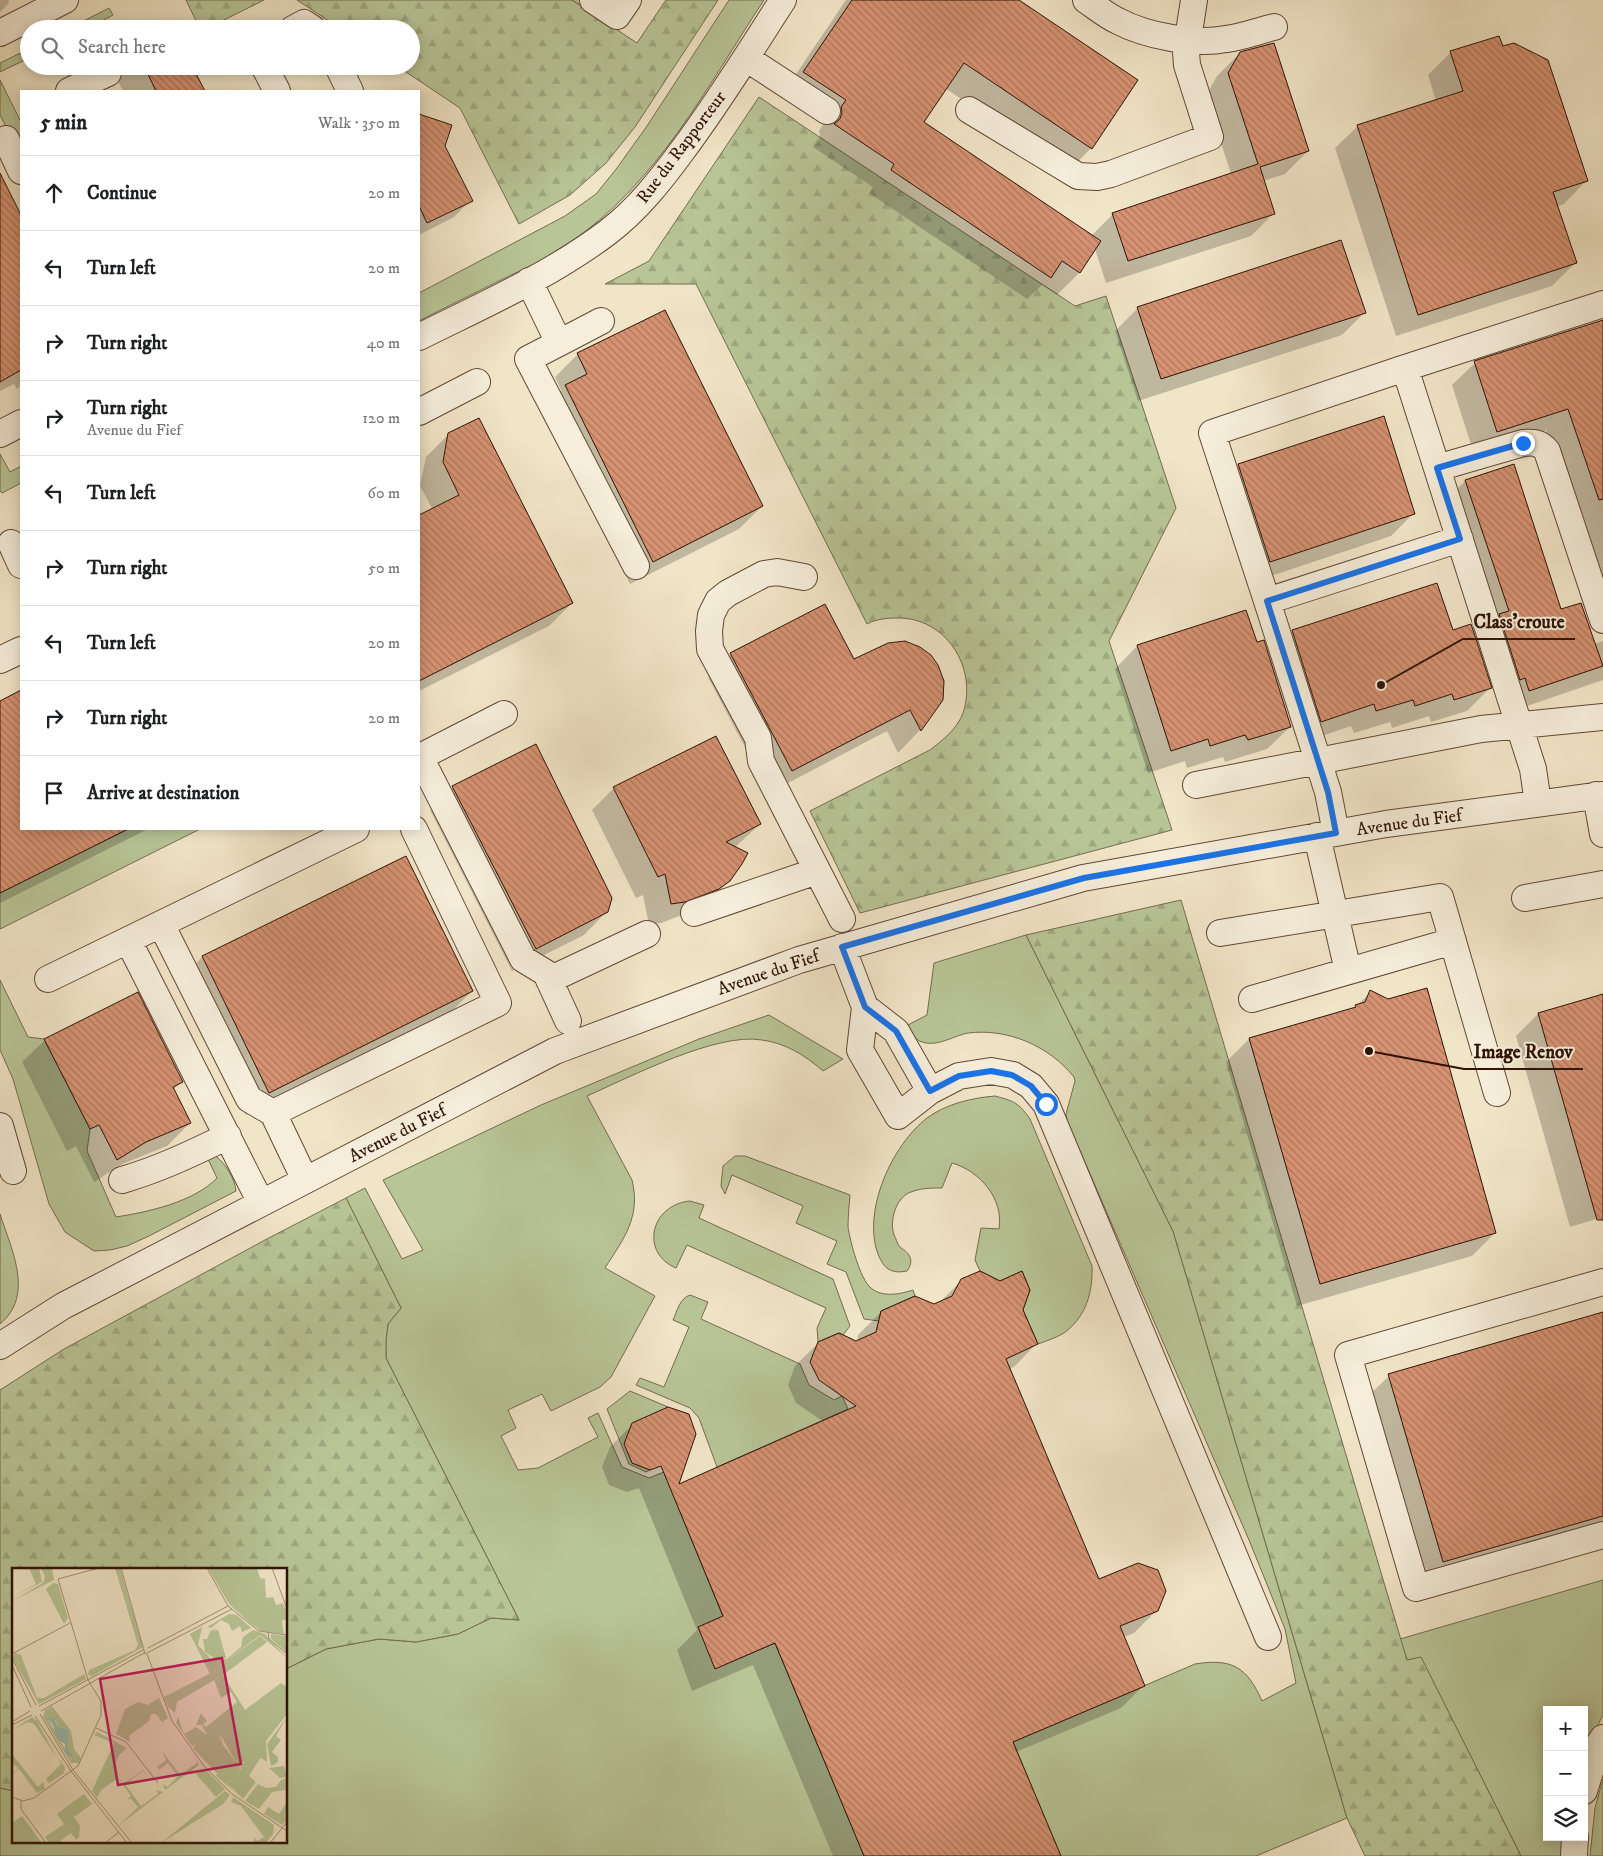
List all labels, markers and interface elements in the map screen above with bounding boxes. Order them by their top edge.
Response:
search box [20,20,420,75]
icon: search [38,34,66,62]
text: Search here [78,36,166,59]
street label: Rue du Rapporteur [632,87,731,208]
text: 5 min [40,110,87,136]
text: Walk · 350 m [318,113,400,133]
icon: ahead [40,179,68,207]
text: Continue [87,182,157,205]
text: 20 m [368,183,400,203]
icon: left [40,254,68,282]
text: Turn left [87,257,156,280]
text: 20 m [368,258,400,278]
icon: right [40,329,68,357]
text: Turn right [87,332,167,355]
text: 40 m [367,333,400,353]
text: Turn right [87,397,167,420]
icon: right [40,404,68,432]
text: 120 m [362,408,400,428]
text: Avenue du Fief [87,420,181,440]
route end [1512,432,1535,455]
icon: left [40,479,68,507]
text: Turn left [87,482,156,505]
text: 60 m [368,483,400,503]
icon: right [40,554,68,582]
text: Turn right [87,557,167,580]
text: 50 m [368,558,400,578]
callout: Class'croute [1463,605,1575,639]
text: Class'croute [1473,611,1565,634]
icon: left [40,629,68,657]
text: Turn left [87,632,156,655]
text: 20 m [368,633,400,653]
icon: right [40,704,68,732]
text: Turn right [87,707,167,730]
text: 20 m [368,708,400,728]
icon: arrive [40,779,68,807]
text: Arrive at destination [87,782,239,805]
street label: Avenue du Fief [1355,804,1466,841]
street label: Avenue du Fief [715,944,825,1001]
callout: Image Renov [1464,1035,1583,1069]
text: Image Renov [1473,1041,1573,1064]
route start [1035,1093,1058,1116]
street label: Avenue du Fief [345,1099,453,1168]
inset map [12,1568,288,1844]
map controls [1543,1706,1588,1841]
button: + [1543,1706,1588,1751]
button: − [1543,1751,1588,1796]
button: layers [1543,1796,1588,1841]

